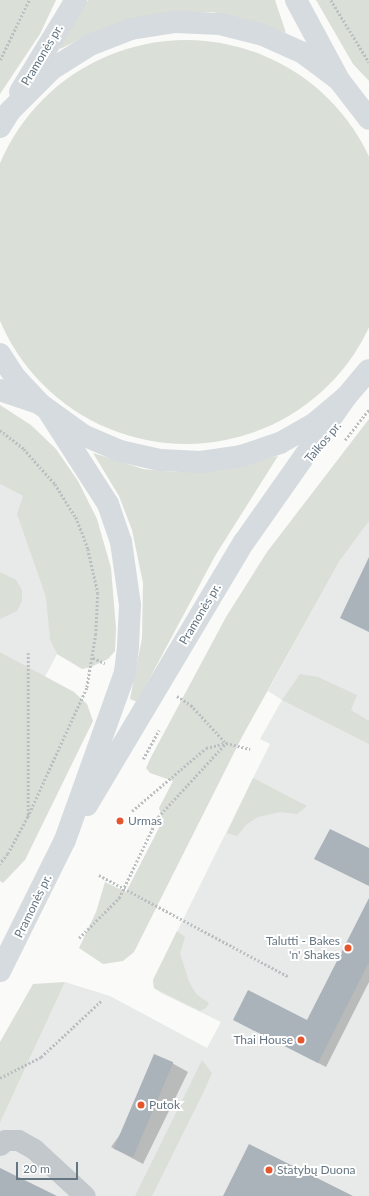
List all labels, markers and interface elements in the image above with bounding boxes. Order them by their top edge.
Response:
street label: Pramonės pr. [18,22,66,88]
street label: Taikos pr. [302,419,344,465]
street label: Pramonės pr. [176,581,224,647]
place label: Urmas [128,814,162,828]
marker: Urmas [115,816,125,826]
street label: Pramonės pr. [11,872,55,940]
place label: Talutti - Bakes 'n' Shakes [266,934,340,962]
marker: Talutti - Bakes 'n' Shakes [343,943,353,953]
place label: Thai House [233,1033,293,1047]
marker: Thai House [296,1035,306,1045]
place label: Putok [149,1098,180,1112]
marker: Putok [136,1100,146,1110]
scale bar [18,1154,80,1180]
text: 20 m [23,1161,50,1176]
place label: Statybų Duona [277,1163,356,1177]
marker: Statybų Duona [264,1165,274,1175]

